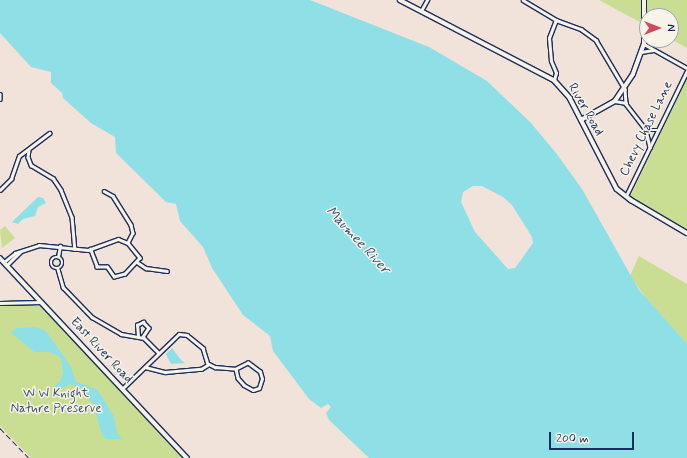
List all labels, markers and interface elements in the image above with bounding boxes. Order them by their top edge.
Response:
north arrow [639,8,679,48]
text: N [663,24,677,32]
street label: Chevy Chase Lane [617,79,677,179]
street label: River Road [564,81,606,139]
water label: Maumee River [323,203,393,277]
street label: East River Road [66,315,136,387]
park label: W W Knight Nature Preserve [11,387,101,418]
scale bar [551,424,636,450]
text: 200 m [556,431,589,447]

